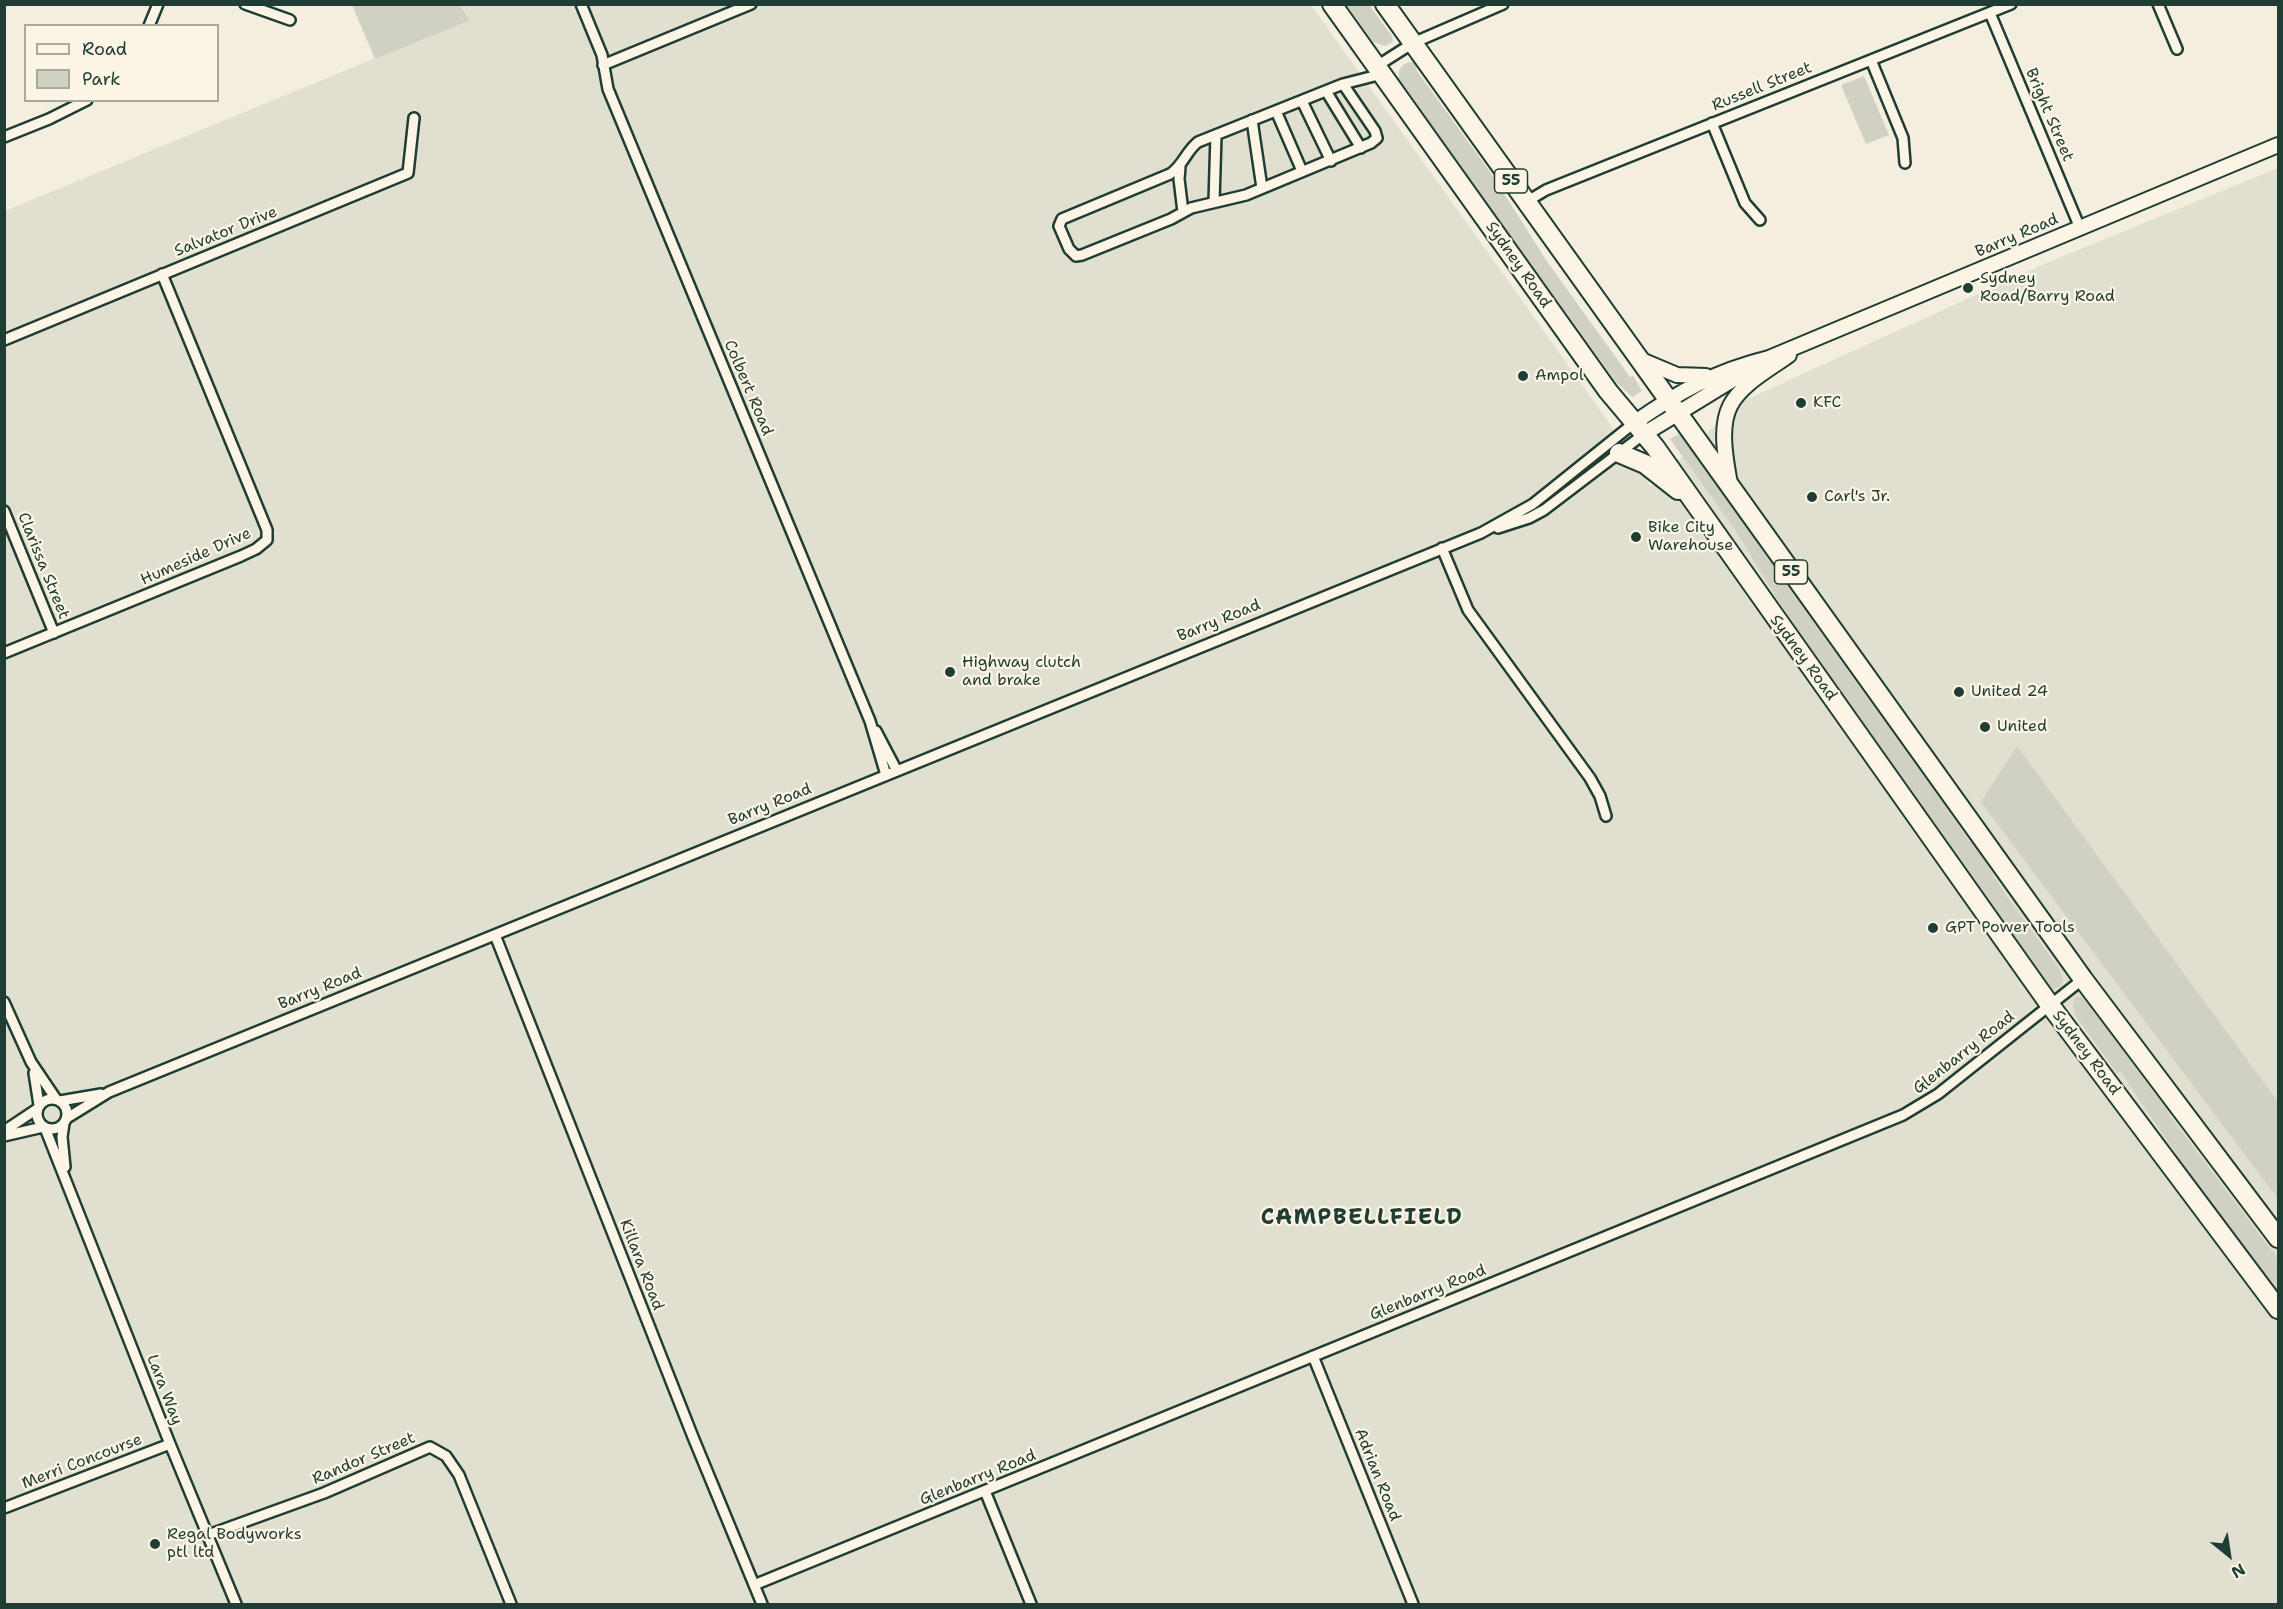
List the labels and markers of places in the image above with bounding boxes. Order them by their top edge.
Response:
place label: Sydney Road/Barry Road [1980,269,2115,307]
marker: Sydney Road/Barry Road [1961,281,1975,295]
place label: Ampol [1535,366,1584,386]
marker: Ampol [1516,369,1530,383]
place label: KFC [1813,393,1841,413]
marker: KFC [1794,396,1808,410]
place label: Carl's Jr. [1824,487,1890,507]
marker: Carl's Jr. [1805,490,1819,504]
place label: Bike City Warehouse [1648,518,1733,556]
marker: Bike City Warehouse [1629,530,1643,544]
place label: Highway clutch and brake [962,653,1081,691]
marker: Highway clutch and brake [943,665,957,679]
place label: United 24 [1971,682,2048,702]
marker: United 24 [1952,685,1966,699]
place label: United [1997,717,2047,737]
marker: United [1978,720,1992,734]
place label: GPT Power Tools [1945,918,2075,938]
marker: GPT Power Tools [1926,921,1940,935]
place label: Regal Bodyworks ptl ltd [167,1525,302,1563]
marker: Regal Bodyworks ptl ltd [148,1537,162,1551]

